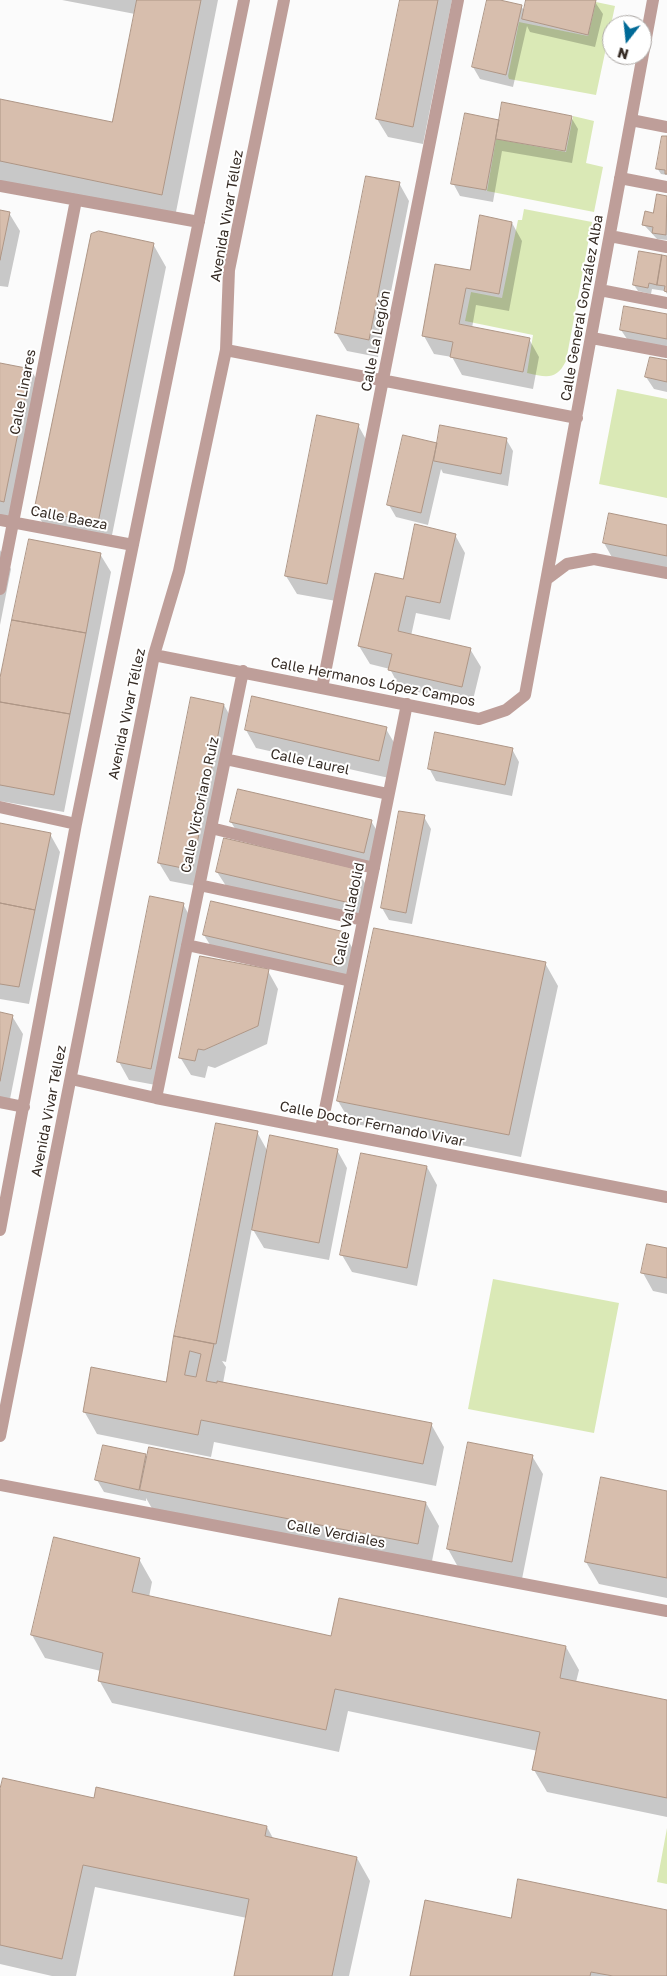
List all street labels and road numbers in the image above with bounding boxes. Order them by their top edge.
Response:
street label: Avenida Vivar Téllez [207,149,247,283]
street label: Calle General González Alba [557,214,607,402]
street label: Calle La Legión [358,289,394,393]
street label: Calle Linares [6,348,40,436]
street label: Calle Baeza [29,502,109,534]
street label: Avenida Vivar Téllez [105,647,149,781]
street label: Calle Hermanos López Campos [269,654,477,710]
street label: Calle Victoriano Ruiz [177,735,223,875]
street label: Calle Laurel [269,745,351,779]
street label: Calle Valladolid [330,861,368,967]
street label: Avenida Vivar Téllez [28,1044,70,1178]
street label: Calle Doctor Fernando Vivar [278,1098,466,1150]
street label: Calle Verdiales [285,1516,387,1552]

